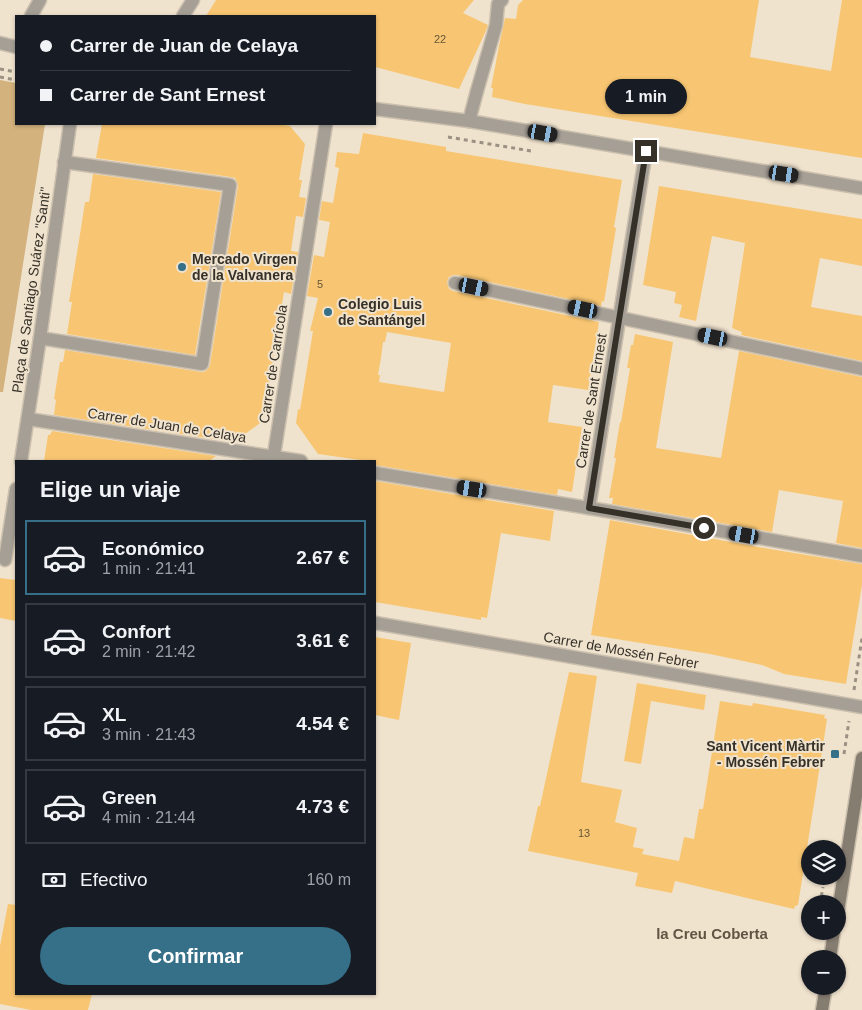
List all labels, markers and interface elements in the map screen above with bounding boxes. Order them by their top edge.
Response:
house number: 22 [434,33,446,45]
text: Carrer de Juan de Celaya [70,35,298,56]
callout: 1 min [605,78,687,114]
text: Carrer de Sant Ernest [70,84,265,105]
text: 1 min [625,88,667,105]
car [526,123,559,143]
route end [635,140,657,162]
car [768,164,799,184]
street label: Plaça de Santiago Suárez "Santi" [9,186,53,394]
place label: Mercado Virgen de la Valvanera [192,251,297,283]
marker: Mercado Virgen de la Valvanera [176,261,188,273]
car [457,277,490,297]
house number: 5 [317,278,323,290]
place label: Colegio Luis de Santángel [338,296,425,328]
car [566,299,599,319]
street label: Carrer de Carrícola [256,303,290,424]
marker: Colegio Luis de Santángel [322,306,334,318]
car [696,327,729,347]
street label: Carrer de Sant Ernest [572,332,610,469]
street label: Carrer de Juan de Celaya [87,405,248,445]
text: Elige un viaje [40,477,181,502]
car [456,479,487,499]
route start [693,517,715,539]
car [727,525,760,545]
icon: car [42,535,87,580]
text: Económico [102,538,204,559]
text: 2.67 € [296,547,349,568]
text: 1 min · 21:41 [102,560,195,577]
icon: car [42,618,87,663]
text: Confort [102,621,171,642]
street label: Carrer de Mossén Febrer [542,628,700,672]
text: 3.61 € [296,630,349,651]
text: 2 min · 21:42 [102,643,195,660]
icon: car [42,701,87,746]
text: XL [102,704,126,725]
text: 4.54 € [296,713,349,734]
text: 3 min · 21:43 [102,726,195,743]
place label: Sant Vicent Màrtir - Mossén Febrer [706,738,826,770]
marker: Sant Vicent Màrtir - Mossén Febrer [829,748,841,760]
icon: car [42,784,87,829]
text: Green [102,787,157,808]
text: 4.73 € [296,796,349,817]
text: 4 min · 21:44 [102,809,195,826]
house number: 13 [578,827,590,839]
map controls [801,840,846,995]
button: layers [801,840,846,885]
icon: cash [40,866,68,894]
text: Efectivo [80,869,148,890]
text: 160 m [307,871,351,888]
button: + [801,895,846,940]
district label: la Creu Coberta [656,925,769,942]
button: Confirmar [40,927,351,985]
button: − [801,950,846,995]

